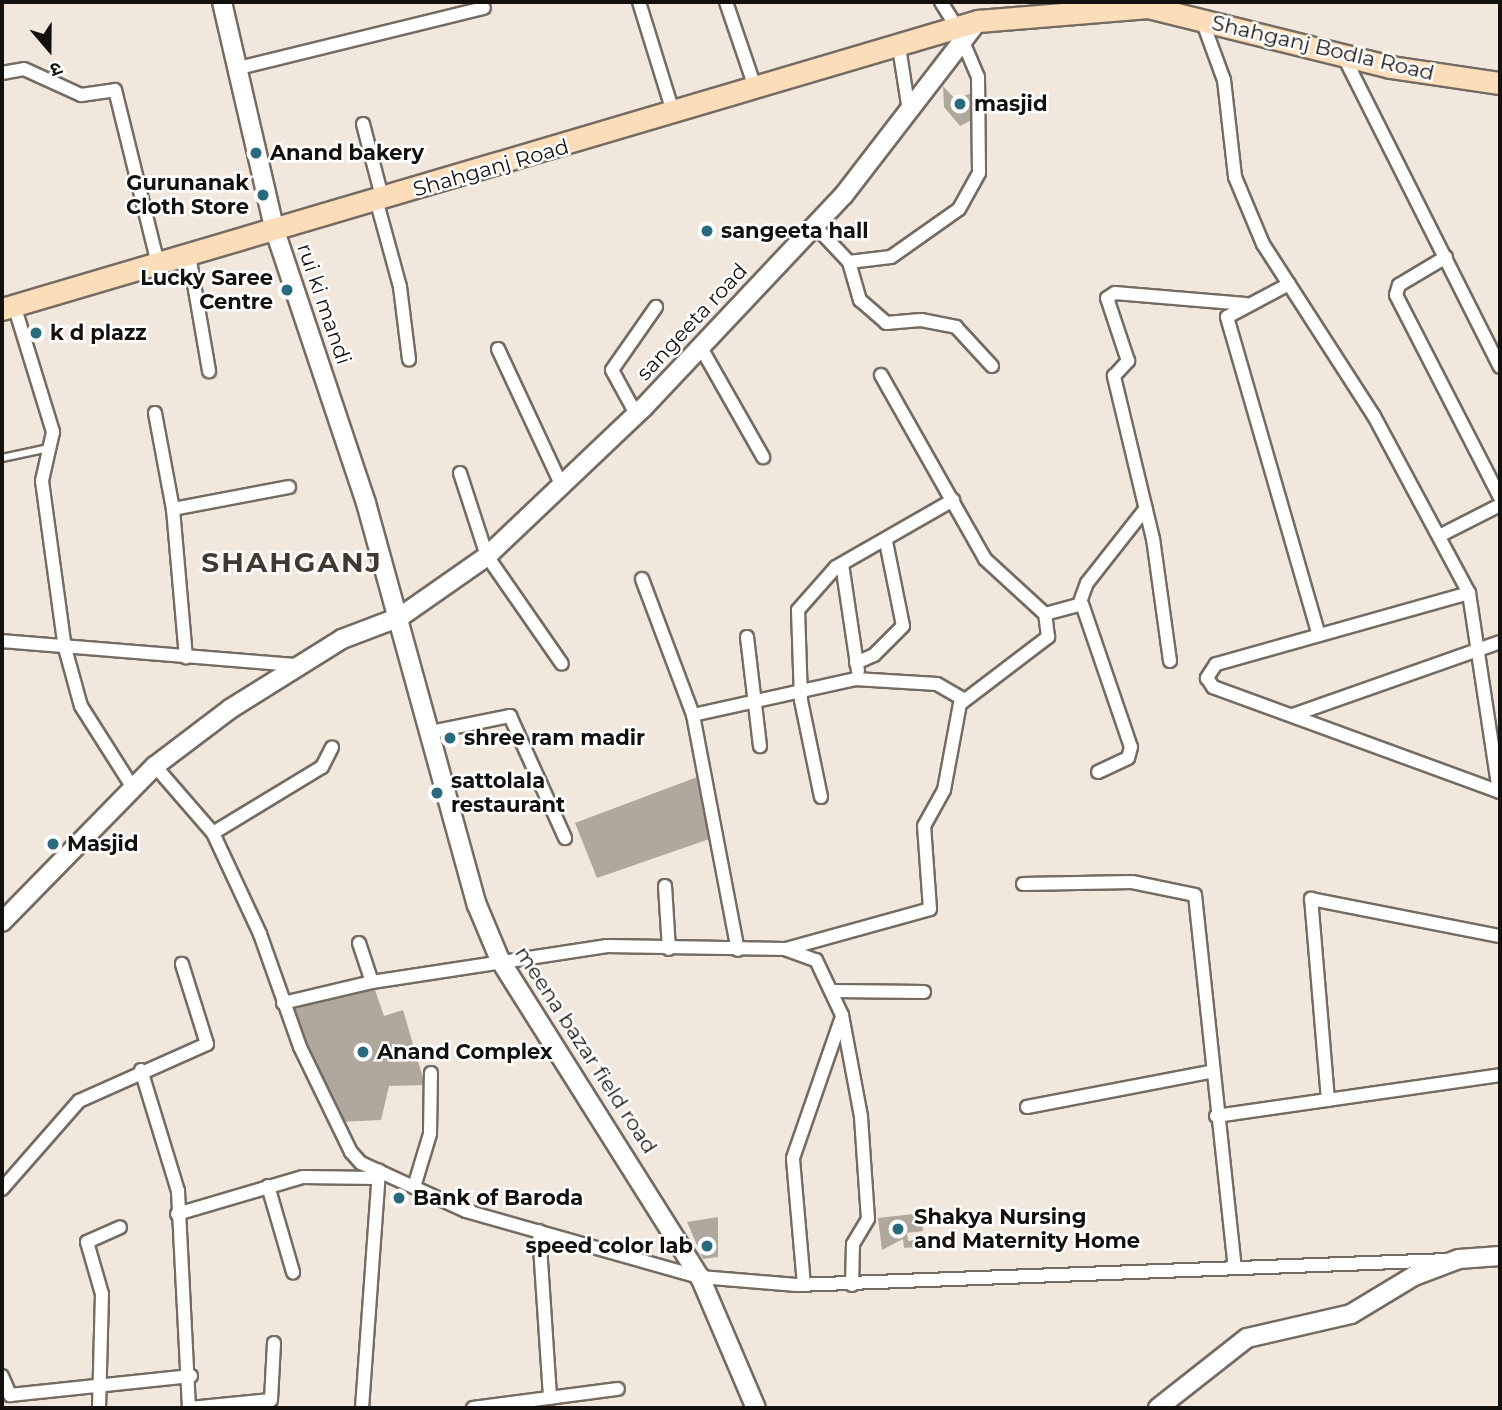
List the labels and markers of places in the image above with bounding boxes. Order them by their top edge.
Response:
place label: masjid [974,91,1047,117]
marker: masjid [952,96,968,112]
place label: Anand bakery [270,140,424,166]
marker: Anand bakery [248,145,264,161]
place label: Gurunanak Cloth Store [126,170,249,220]
marker: Gurunanak Cloth Store [255,187,271,203]
place label: sangeeta hall [721,218,869,244]
marker: sangeeta hall [699,223,715,239]
place label: Lucky Saree Centre [140,265,273,315]
marker: Lucky Saree Centre [279,282,295,298]
place label: k d plazz [50,320,147,346]
marker: k d plazz [28,325,44,341]
place label: shree ram madir [464,725,645,751]
marker: shree ram madir [442,730,458,746]
place label: sattolala restaurant [451,768,565,818]
marker: sattolala restaurant [429,785,445,801]
place label: Masjid [67,831,138,857]
marker: Masjid [45,836,61,852]
place label: Anand Complex [377,1039,552,1065]
marker: Anand Complex [355,1044,371,1060]
place label: Bank of Baroda [413,1185,583,1211]
marker: Bank of Baroda [391,1190,407,1206]
place label: Shakya Nursing and Maternity Home [914,1204,1140,1254]
marker: Shakya Nursing and Maternity Home [888,1219,908,1239]
place label: speed color lab [526,1233,693,1259]
marker: speed color lab [699,1238,715,1254]

